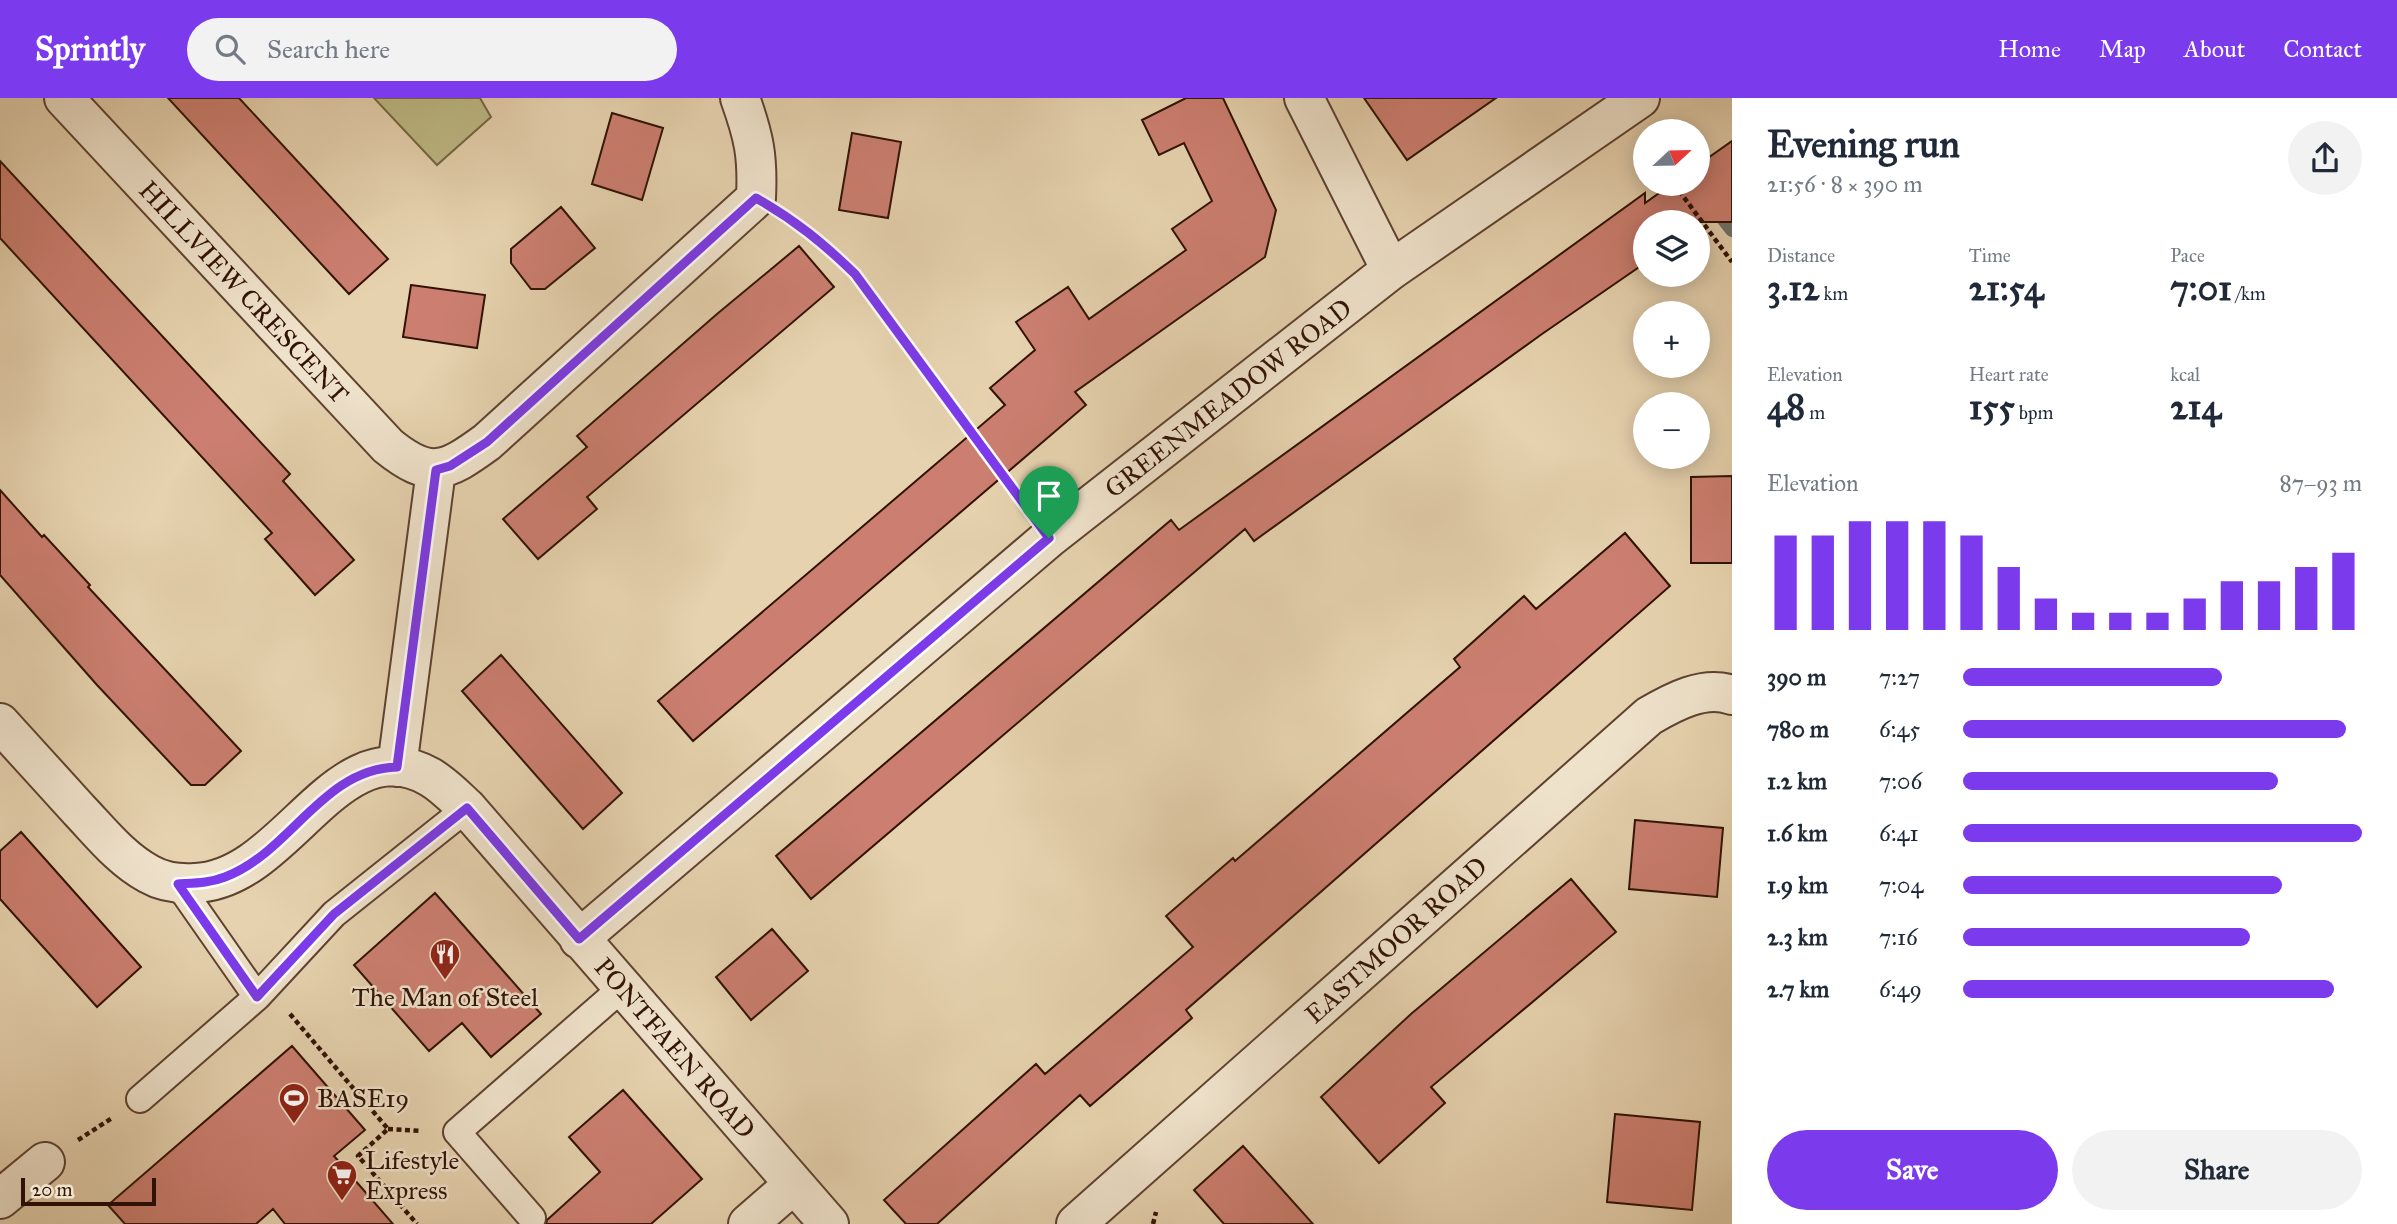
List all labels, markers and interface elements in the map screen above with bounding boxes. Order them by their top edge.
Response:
search box [187,18,677,81]
text: Sprintly [35,29,145,69]
icon: search [211,30,249,68]
text: Search here [267,33,390,65]
text: Home [1998,34,2061,64]
text: Map [2099,34,2146,64]
text: About [2184,34,2245,64]
text: Contact [2283,34,2362,64]
north arrow [1633,119,1710,196]
map controls [1633,119,1710,469]
text: Evening run [1767,121,1960,167]
button: share [2288,121,2362,195]
text: 21:56 · 8 × 390 m [1767,170,1922,198]
street label: HILLVIEW CRESCENT [132,174,356,410]
button: layers [1633,210,1710,287]
text: Distance [1767,244,1835,267]
text: Time [1969,244,2011,267]
text: Pace [2170,244,2205,267]
text: 3.12 [1767,267,1819,310]
text: 21:54 [1969,267,2043,310]
text: 7:01 [2170,267,2232,310]
text: km [1819,282,1848,305]
text: /km [2232,282,2266,305]
street label: GREENMEADOW ROAD [1098,292,1358,504]
button: + [1633,301,1710,378]
text: Elevation [1767,363,1842,386]
text: Heart rate [1969,363,2049,386]
text: kcal [2170,363,2200,386]
text: 48 [1767,386,1805,429]
text: 155 [1969,386,2015,429]
text: 214 [2170,386,2221,429]
button: − [1633,392,1710,469]
text: m [1805,401,1825,424]
text: bpm [2015,401,2053,424]
pin [1019,466,1079,538]
text: Elevation [1767,469,1858,497]
text: 87–93 m [2280,469,2362,497]
icon: arrive [1030,477,1068,515]
text: 390 m [1767,663,1826,691]
text: 7:27 [1879,663,1920,691]
text: 780 m [1767,715,1829,743]
text: 6:45 [1879,715,1920,743]
text: 1.2 km [1767,767,1827,795]
text: 7:06 [1879,767,1922,795]
text: 1.6 km [1767,819,1828,847]
text: 6:41 [1879,819,1919,847]
street label: EASTMOOR ROAD [1298,850,1494,1030]
text: 1.9 km [1767,871,1828,899]
text: 7:04 [1879,871,1923,899]
text: 2.3 km [1767,923,1828,951]
text: 7:16 [1879,923,1918,951]
restaurant icon: The Man of Steel [428,937,462,981]
street label: PONTFAEN ROAD [588,951,762,1145]
text: 2.7 km [1767,975,1829,1003]
text: 6:49 [1879,975,1922,1003]
place label: The Man of Steel [352,981,538,1013]
sports icon: BASE19 [277,1081,311,1125]
place label: BASE19 [317,1082,409,1114]
button: Save [1767,1130,2058,1210]
button: Share [2072,1130,2362,1210]
place label: Lifestyle Express [365,1144,459,1206]
supermarket icon: Lifestyle Express [325,1158,359,1202]
scale bar [21,1175,156,1207]
text: 20 m [32,1178,73,1201]

